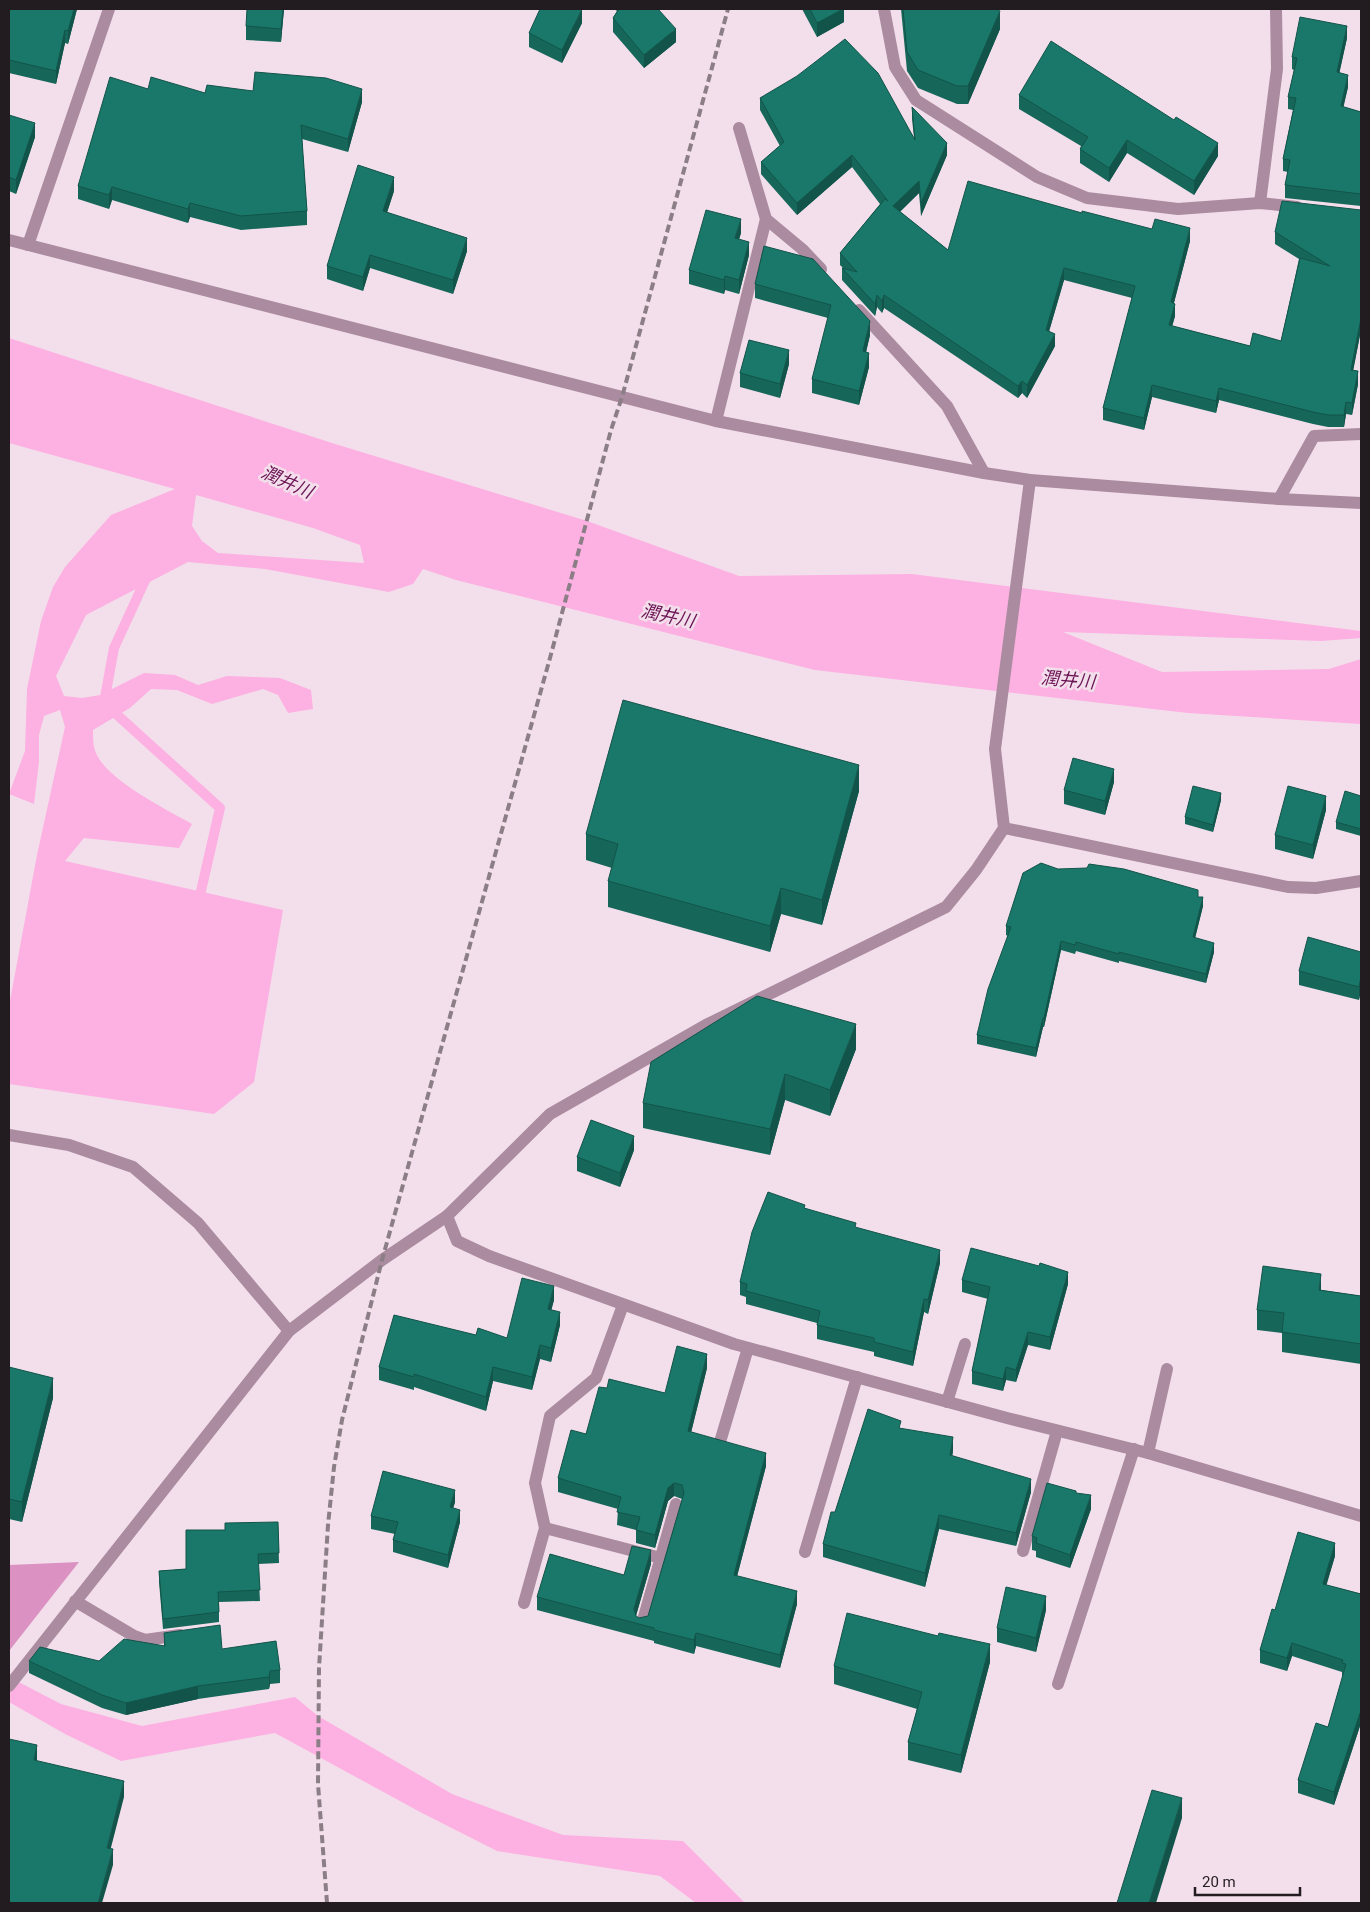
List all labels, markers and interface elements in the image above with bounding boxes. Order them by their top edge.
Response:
water label: 潤井川 [258,461,318,503]
water label: 潤井川 [640,600,699,632]
water label: 潤井川 [1040,667,1098,692]
scale bar [1195,1864,1300,1896]
text: 20 m [1202,1873,1236,1891]

